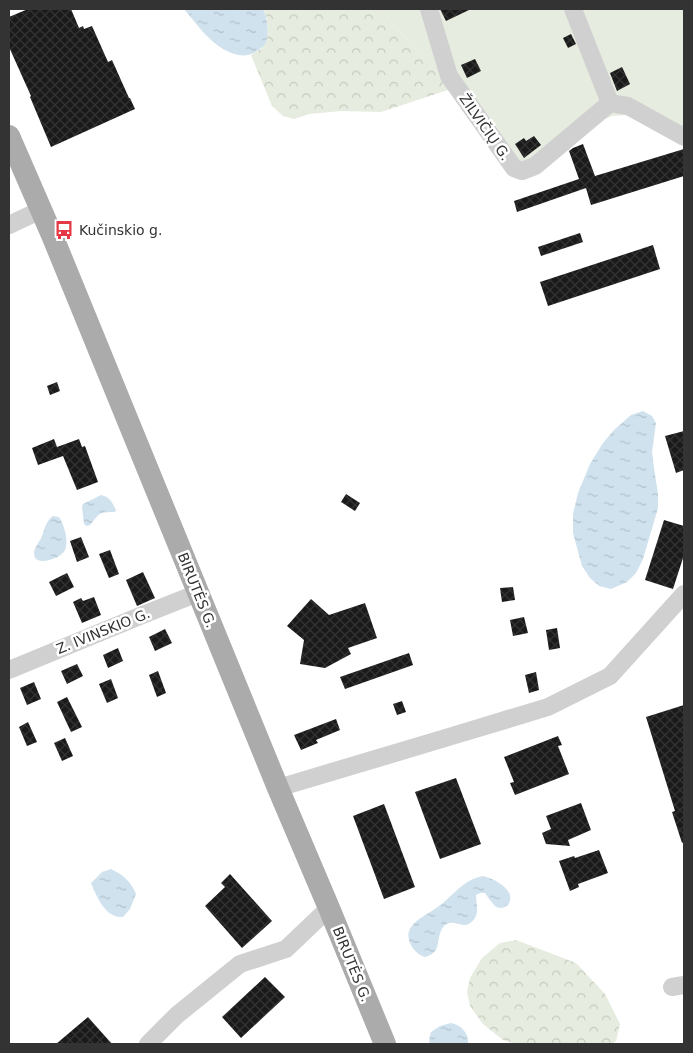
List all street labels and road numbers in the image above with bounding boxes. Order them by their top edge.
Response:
street label: ŽILVIČIŲ G. [456,90,515,163]
street label: BIRUTĖS G. [175,550,220,630]
street label: Z. IVINSKIO G. [54,605,152,657]
street label: BIRUTĖS G. [330,924,375,1004]

